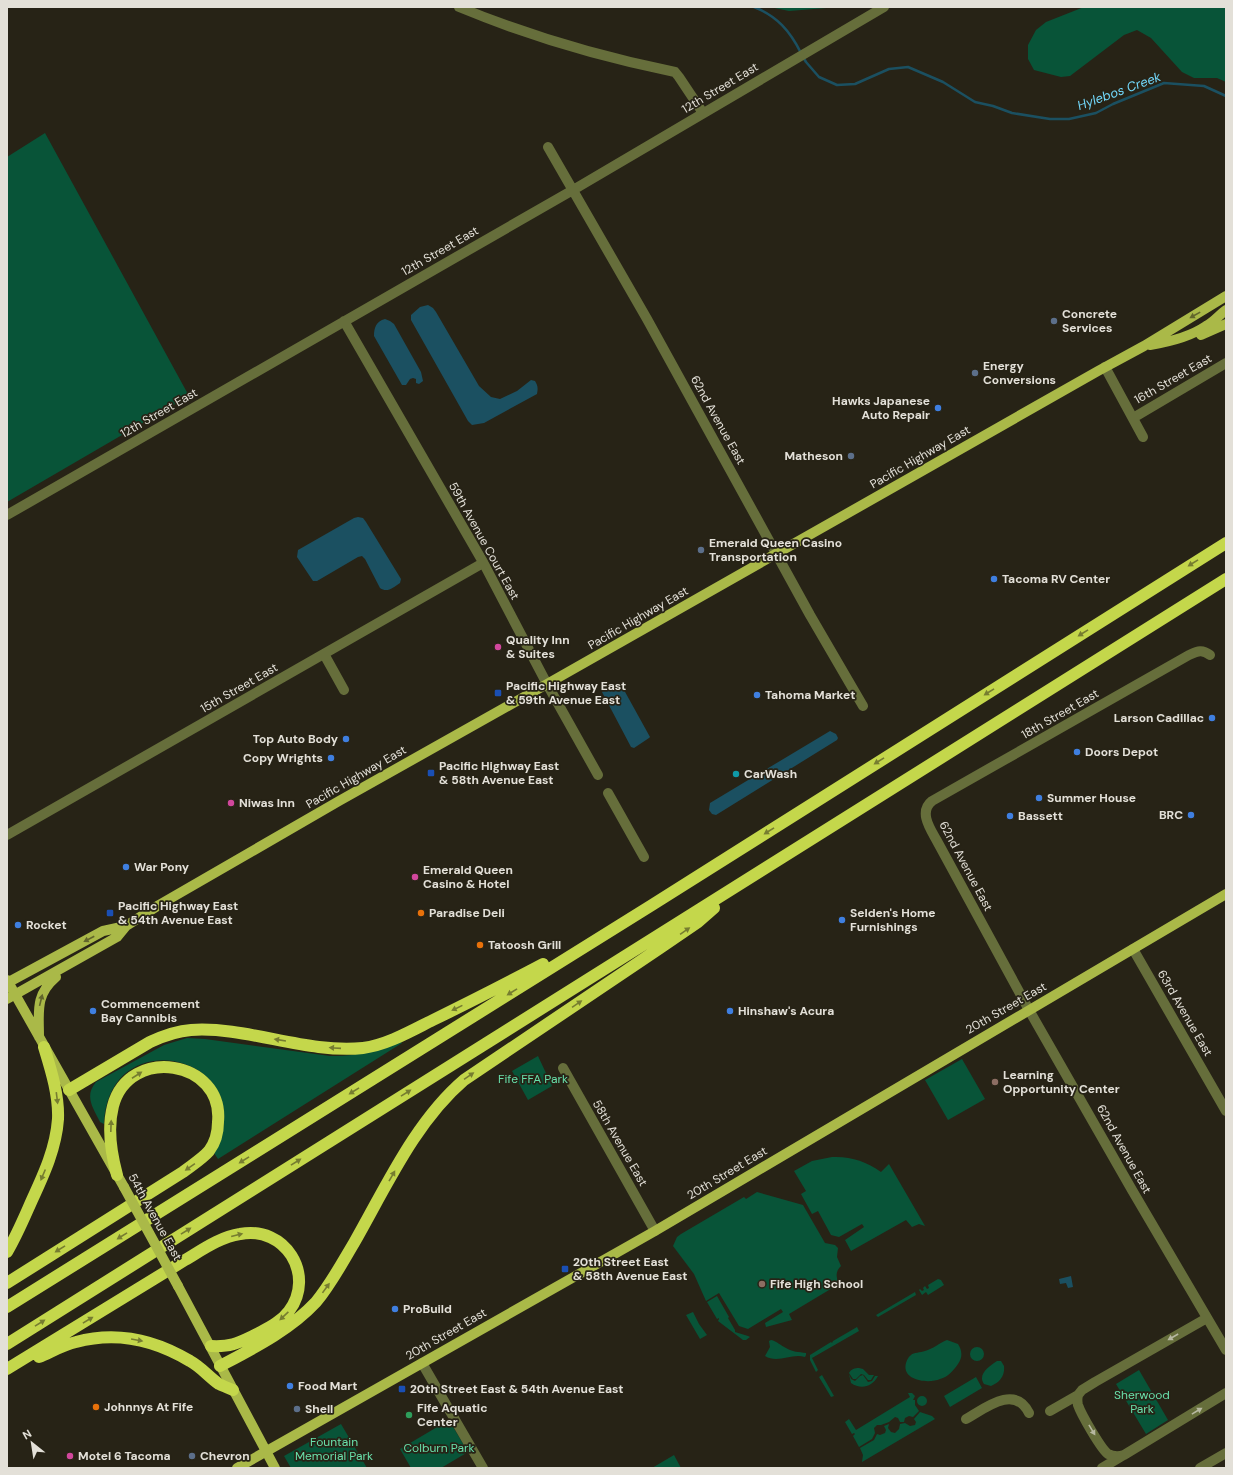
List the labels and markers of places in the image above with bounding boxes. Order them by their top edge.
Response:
place label: Concrete Services [1062,306,1117,336]
marker: Concrete Services [1049,316,1059,326]
place label: Energy Conversions [983,358,1056,388]
marker: Energy Conversions [970,368,980,378]
place label: Hawks Japanese Auto Repair [832,393,930,423]
marker: Hawks Japanese Auto Repair [933,403,943,413]
place label: Matheson [784,448,843,464]
marker: Matheson [846,451,856,461]
place label: Emerald Queen Casino Transportation [709,535,842,565]
marker: Emerald Queen Casino Transportation [696,545,706,555]
place label: Tacoma RV Center [1002,571,1110,587]
marker: Tacoma RV Center [989,574,999,584]
place label: Quality Inn & Suites [506,632,570,662]
marker: Quality Inn & Suites [493,642,503,652]
place label: Pacific Highway East & 59th Avenue East [506,678,626,708]
place label: Tahoma Market [765,687,855,703]
marker: Pacific Highway East & 59th Avenue East [493,688,503,698]
marker: Tahoma Market [752,690,762,700]
place label: Larson Cadillac [1114,710,1204,726]
marker: Larson Cadillac [1207,713,1217,723]
place label: Top Auto Body [253,731,339,747]
marker: Top Auto Body [341,734,351,744]
place label: Doors Depot [1085,744,1158,760]
marker: Doors Depot [1072,747,1082,757]
place label: Copy Wrights [243,750,323,766]
marker: Copy Wrights [326,753,336,763]
place label: Pacific Highway East & 58th Avenue East [439,758,559,788]
place label: CarWash [744,766,797,782]
marker: Pacific Highway East & 58th Avenue East [426,768,436,778]
marker: CarWash [731,769,741,779]
place label: Summer House [1047,790,1136,806]
marker: Summer House [1034,793,1044,803]
place label: Niwas Inn [239,795,295,811]
marker: Niwas Inn [226,798,236,808]
place label: BRC [1159,807,1183,823]
place label: Bassett [1018,808,1063,824]
marker: BRC [1186,810,1196,820]
marker: Bassett [1005,811,1015,821]
place label: War Pony [134,859,190,875]
marker: War Pony [121,862,131,872]
place label: Emerald Queen Casino & Hotel [423,862,513,892]
marker: Emerald Queen Casino & Hotel [410,872,420,882]
place label: Pacific Highway East & 54th Avenue East [118,898,238,928]
place label: Paradise Deli [429,905,505,921]
place label: Selden's Home Furnishings [850,905,936,935]
marker: Pacific Highway East & 54th Avenue East [105,908,115,918]
marker: Paradise Deli [416,908,426,918]
marker: Selden's Home Furnishings [837,915,847,925]
place label: Rocket [26,917,67,933]
marker: Rocket [13,920,23,930]
place label: Tatoosh Grill [488,937,561,953]
marker: Tatoosh Grill [475,940,485,950]
place label: Commencement Bay Cannibis [101,996,200,1026]
place label: Hinshaw's Acura [738,1003,834,1019]
marker: Commencement Bay Cannibis [88,1006,98,1016]
marker: Hinshaw's Acura [725,1006,735,1016]
place label: Learning Opportunity Center [1003,1067,1120,1097]
marker: Learning Opportunity Center [990,1077,1000,1087]
place label: 20th Street East & 58th Avenue East [573,1254,688,1284]
marker: 20th Street East & 58th Avenue East [560,1264,570,1274]
place label: Fife High School [770,1276,863,1292]
marker: Fife High School [757,1279,767,1289]
place label: ProBuild [403,1301,452,1317]
marker: ProBuild [390,1304,400,1314]
place label: Food Mart [298,1378,357,1394]
marker: Food Mart [285,1381,295,1391]
place label: 20th Street East & 54th Avenue East [410,1381,623,1397]
marker: 20th Street East & 54th Avenue East [397,1384,407,1394]
place label: Johnnys At Fife [104,1399,193,1415]
place label: Fife Aquatic Center [417,1400,487,1430]
place label: Shell [305,1401,333,1417]
marker: Johnnys At Fife [91,1402,101,1412]
marker: Shell [292,1404,302,1414]
marker: Fife Aquatic Center [404,1410,414,1420]
place label: Motel 6 Tacoma [78,1448,171,1464]
place label: Chevron [200,1448,250,1464]
marker: Motel 6 Tacoma [65,1451,75,1461]
marker: Chevron [187,1451,197,1461]

